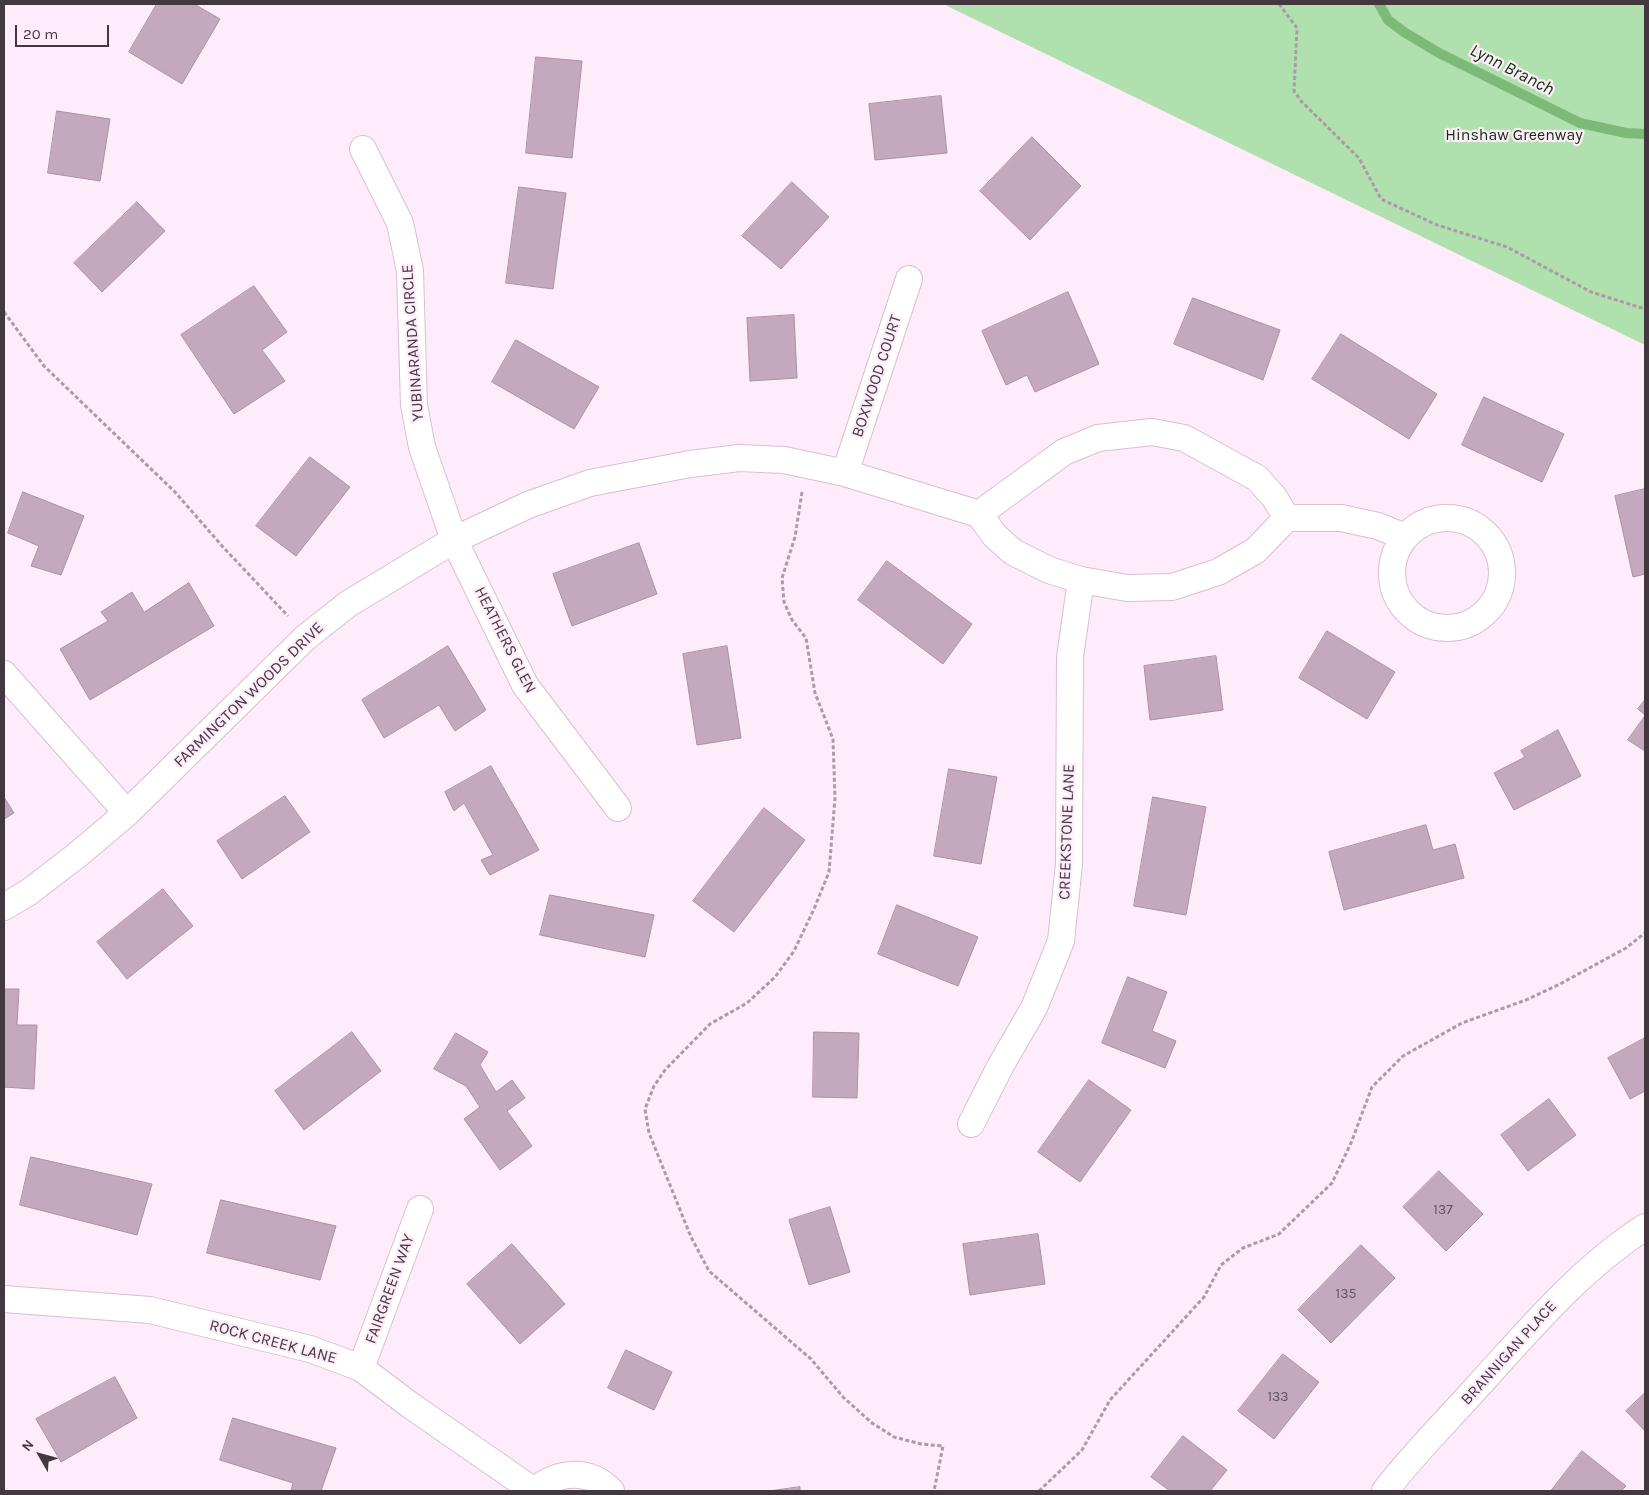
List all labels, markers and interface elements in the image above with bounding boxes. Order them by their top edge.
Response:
scale bar [18,15,111,47]
text: 20 m [23,25,58,43]
water label: Lynn Branch [1466,40,1558,100]
park label: Hinshaw Greenway [1445,125,1583,145]
street label: YUBINARANDA CIRCLE [398,264,428,422]
street label: BOXWOOD COURT [848,312,906,440]
street label: HEATHERS GLEN [470,584,540,696]
street label: FARMINGTON WOODS DRIVE [170,618,328,772]
street label: CREEKSTONE LANE [1055,764,1079,900]
house number: 137 [1433,1202,1453,1218]
street label: FAIRGREEN WAY [361,1232,419,1346]
house number: 135 [1336,1286,1356,1302]
street label: BRANNIGAN PLACE [1457,1297,1561,1409]
street label: ROCK CREEK LANE [207,1316,339,1368]
house number: 133 [1267,1389,1289,1405]
north arrow [15,1430,65,1480]
text: N [18,1436,38,1455]

